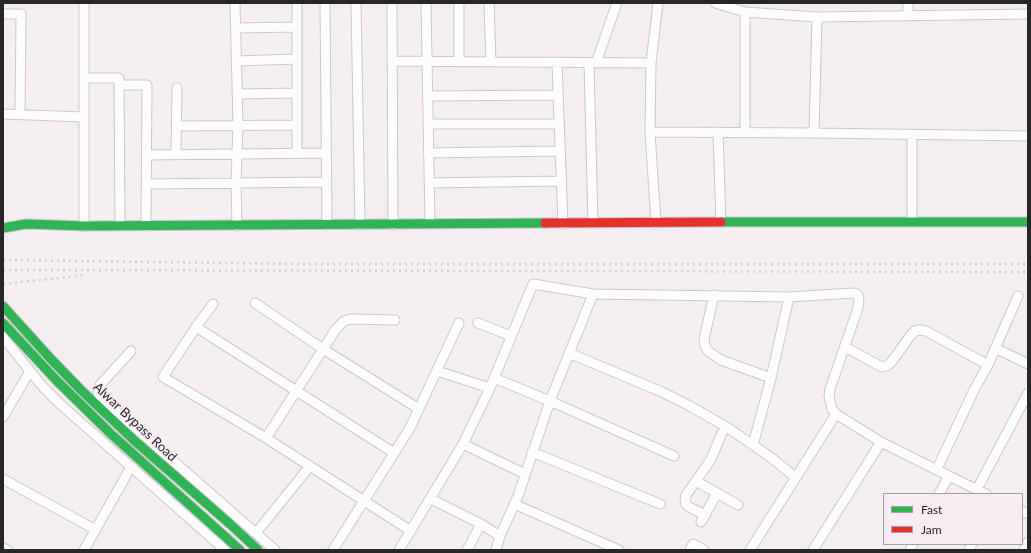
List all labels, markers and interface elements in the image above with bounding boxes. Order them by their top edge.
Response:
street label: Alwar Bypass Road [90,379,180,465]
legend [883,493,1023,545]
text: Fast [921,502,942,517]
text: Jam [921,522,942,537]

